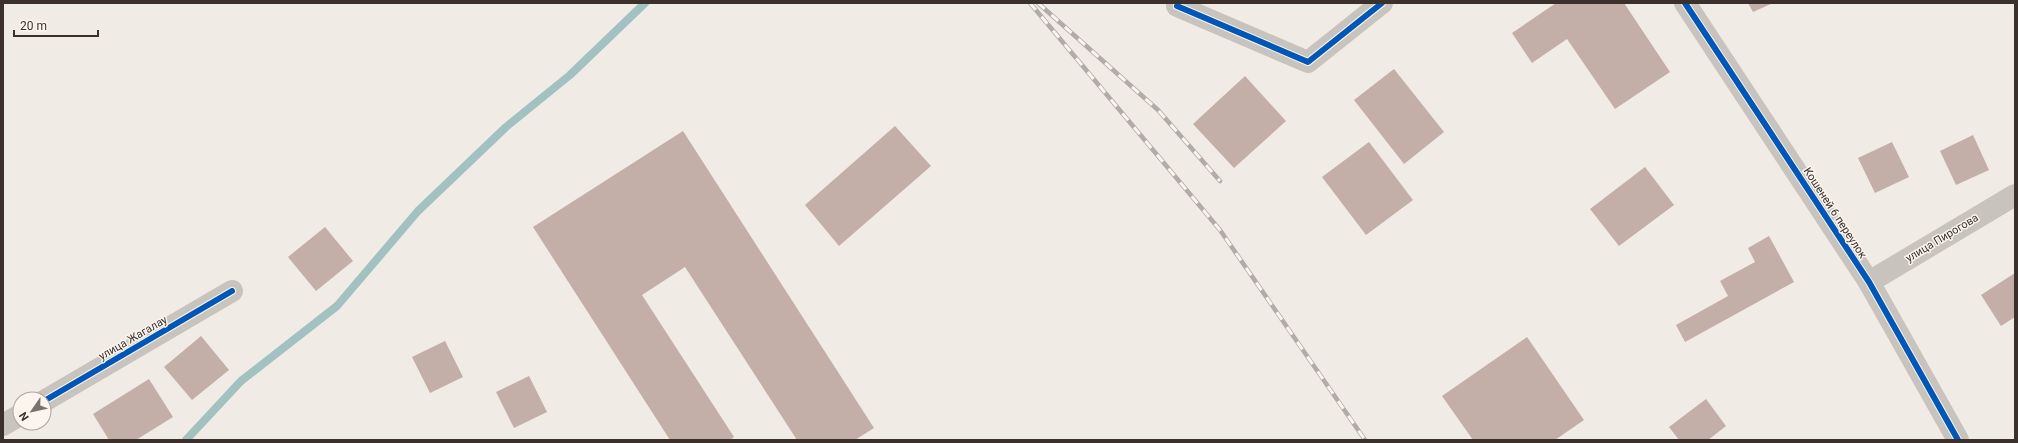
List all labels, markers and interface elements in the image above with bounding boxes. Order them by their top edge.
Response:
scale bar [14,12,98,38]
text: 20 m [20,19,47,33]
street label: Кошеней 6 переулок [1801,165,1869,261]
street label: улица Пирогова [1903,211,1981,265]
street label: улица Жагалау [96,313,170,363]
north arrow [12,391,52,431]
text: N [16,409,32,423]

